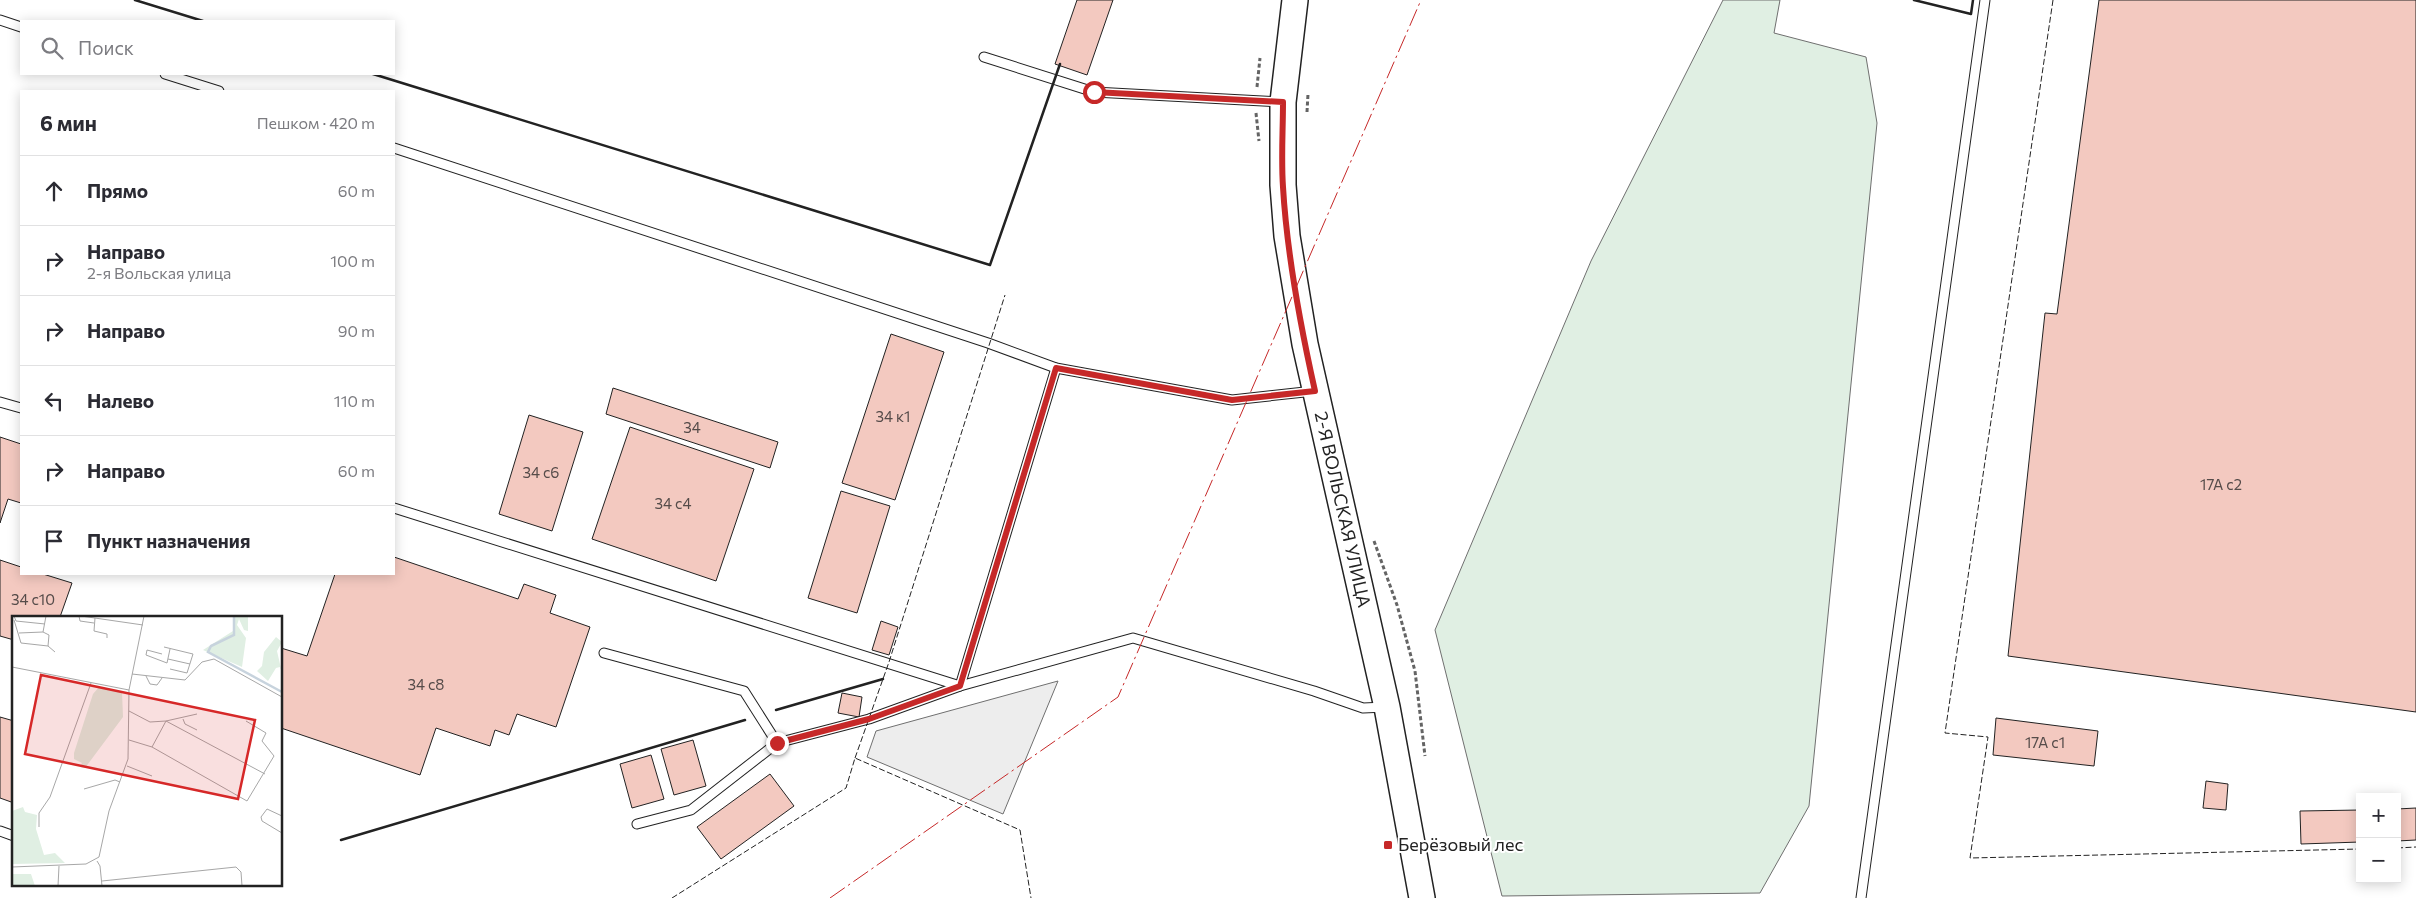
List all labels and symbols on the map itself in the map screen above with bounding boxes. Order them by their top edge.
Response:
route start [1083,81,1106,104]
house number: 34 к1 [876,407,910,425]
street label: 2-Я ВОЛЬСКАЯ УЛИЦА [1311,409,1376,609]
house number: 34 [683,418,701,436]
house number: 34 с6 [523,463,559,481]
house number: 17А с2 [2200,475,2242,493]
house number: 34 с4 [655,494,691,512]
house number: 34 с10 [11,590,55,608]
inset map [12,616,282,886]
house number: 34 с8 [408,675,444,693]
route end [766,732,789,755]
house number: 17А с1 [2025,733,2065,751]
place label: Берёзовый лес [1398,833,1524,855]
marker: Берёзовый лес [1382,839,1394,851]

